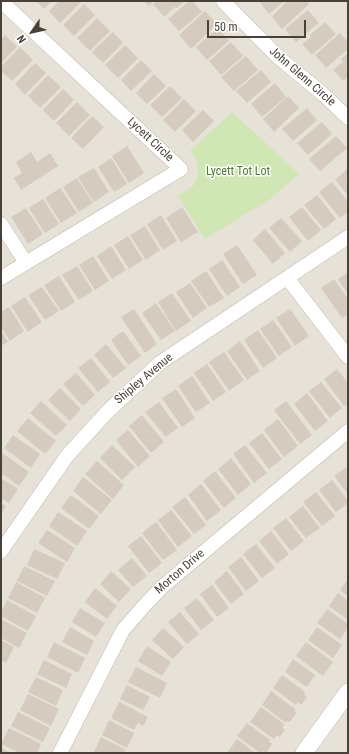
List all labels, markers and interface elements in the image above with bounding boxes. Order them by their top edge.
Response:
north arrow [12,12,52,52]
scale bar [209,12,308,38]
text: 50 m [214,20,238,34]
text: N [14,33,29,45]
street label: John Glenn Circle [266,44,338,110]
street label: Lycett Circle [124,115,176,165]
park label: Lycett Tot Lot [206,165,270,179]
street label: Shipley Avenue [112,351,176,407]
street label: Morton Drive [152,547,208,597]

